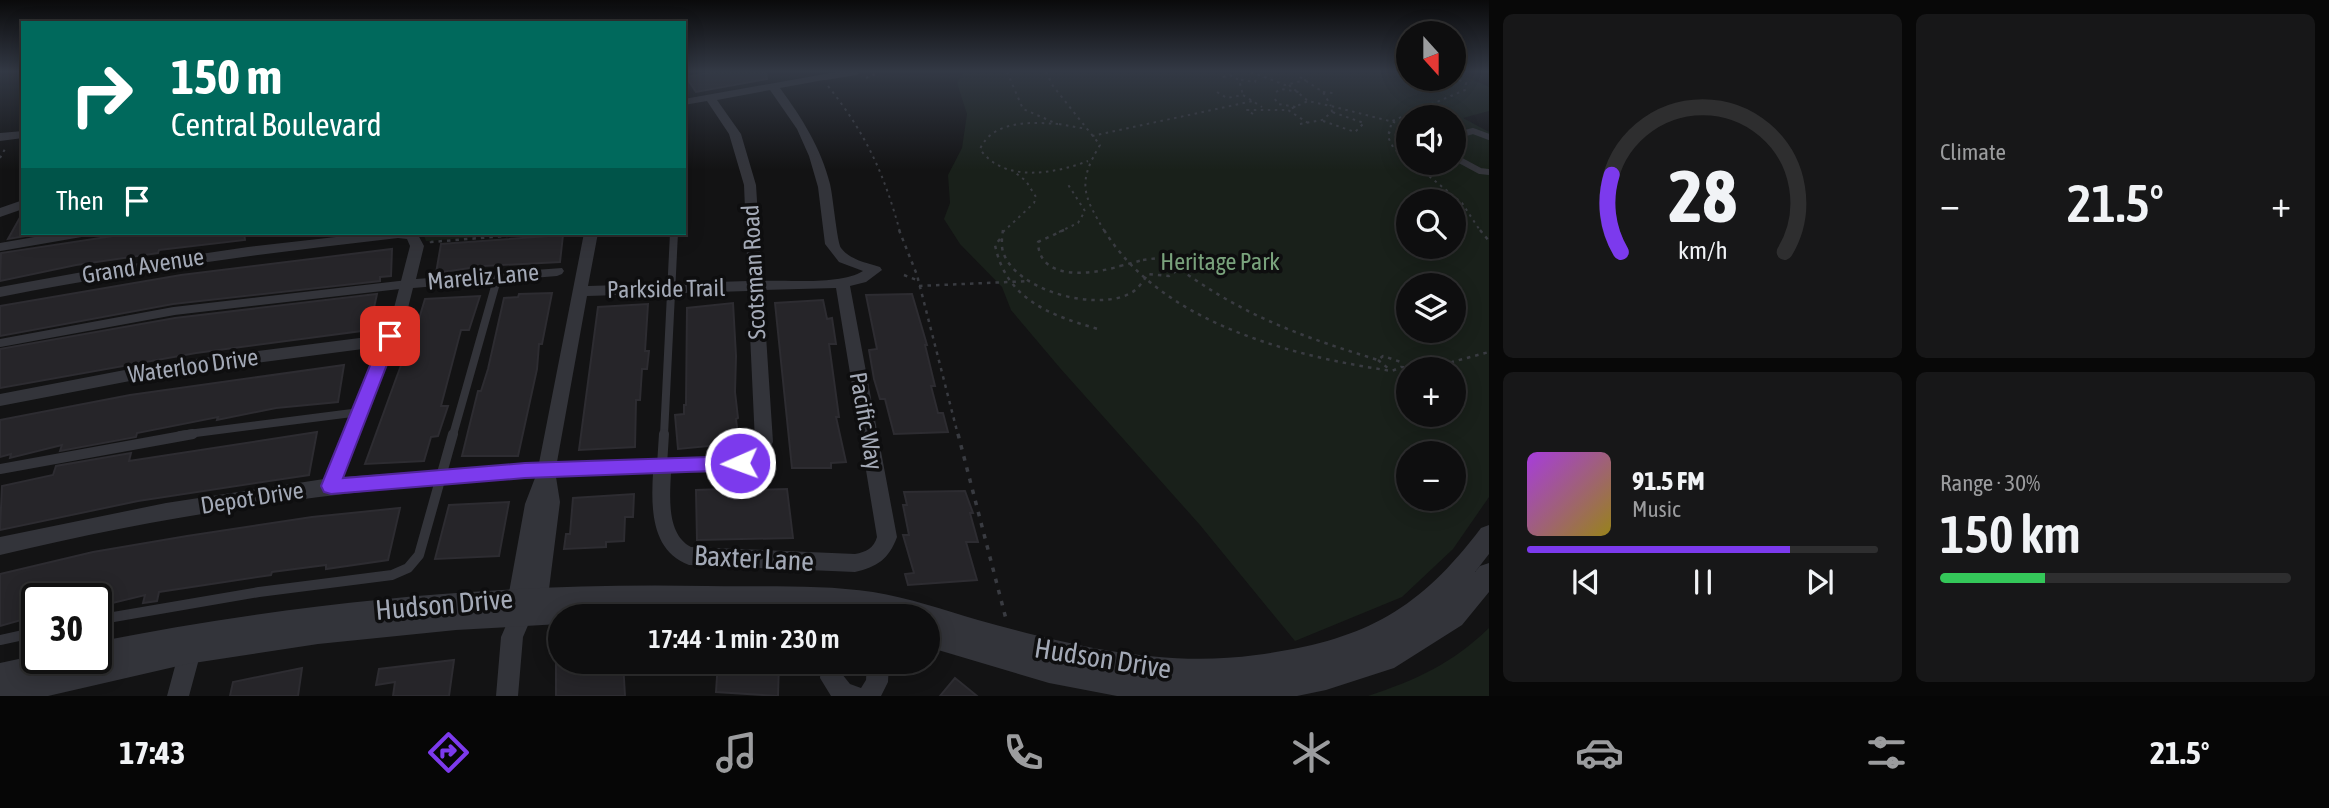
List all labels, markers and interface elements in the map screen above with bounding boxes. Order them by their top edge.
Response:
north arrow [1396,21,1466,91]
map controls [1396,21,1466,511]
text: 150 m [171,48,282,104]
icon: right [56,49,147,140]
button: sound [1396,105,1466,175]
text: Central Boulevard [171,106,382,143]
text: Climate [1940,139,2006,165]
text: 28 [1668,154,1737,237]
text: 21.5° [2067,173,2164,233]
icon: arrive [118,182,156,220]
text: − [1940,182,1960,225]
text: + [2271,182,2291,225]
text: Then [56,186,104,216]
button: search [1396,189,1466,259]
street label: Scotsman Road [736,204,771,340]
text: km/h [1678,236,1727,264]
street label: Grand Avenue [80,243,206,288]
park label: Heritage Park [1160,248,1280,275]
street label: Mareliz Lane [426,258,540,295]
button: layers [1396,273,1466,343]
street label: Parkside Trail [607,274,726,303]
pin [360,306,420,366]
icon: arrive [371,317,409,355]
street label: Waterloo Drive [126,343,260,388]
button: + [1396,357,1466,427]
street label: Pacific Way [845,370,888,472]
position arrow [703,426,777,500]
button: − [1396,441,1466,511]
text: 91.5 FM [1632,466,1705,496]
text: Range · 30% [1940,470,2040,496]
street label: Depot Drive [199,476,305,519]
text: Music [1632,496,1680,522]
text: 150 km [1940,504,2081,564]
street label: Baxter Lane [693,539,815,577]
icon: previous [1567,563,1605,601]
icon: pause [1684,563,1722,601]
icon: next [1801,563,1839,601]
street label: Hudson Drive [374,582,514,626]
speed limit sign: 30 [21,583,112,674]
text: 17:44 · 1 min · 230 m [649,624,839,654]
street label: Hudson Drive [1032,631,1174,685]
icon: directions [424,728,473,777]
icon: music [712,728,761,777]
icon: phone [999,728,1048,777]
icon: climate [1287,728,1336,777]
icon: car [1575,728,1624,777]
icon: filters [1862,728,1911,777]
text: 17:43 [119,734,185,771]
text: 21.5° [2150,734,2210,771]

